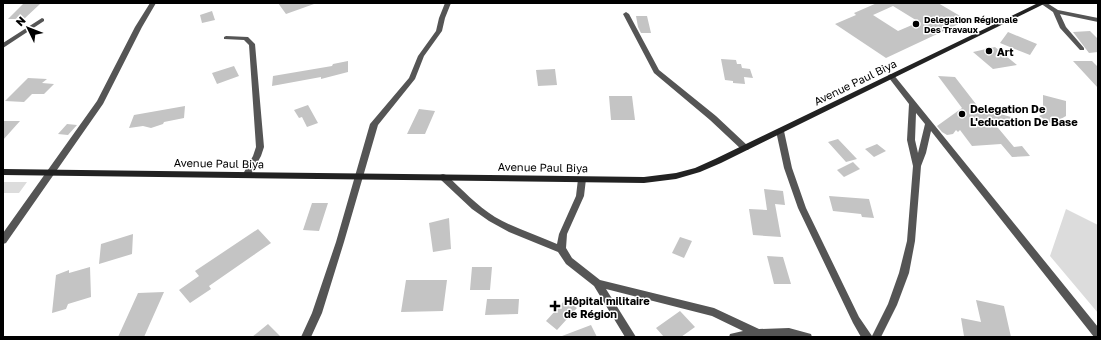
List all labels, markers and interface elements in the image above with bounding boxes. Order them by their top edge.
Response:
north arrow [8,8,48,48]
text: N [13,13,28,28]
place label: Delegation Régionale Des Travaux [924,14,1018,35]
marker: Delegation Régionale Des Travaux [911,19,921,29]
place label: Art [997,45,1014,58]
marker: Art [984,46,994,56]
street label: Avenue Paul Biya [812,56,898,108]
place label: Delegation De L'education De Base [970,102,1078,128]
marker: Delegation De L'education De Base [957,109,967,119]
street label: Avenue Paul Biya [174,156,264,170]
street label: Avenue Paul Biya [498,160,588,174]
place label: Hôpital militaire de Région [564,294,650,320]
marker: Hôpital militaire de Région [549,300,561,312]

